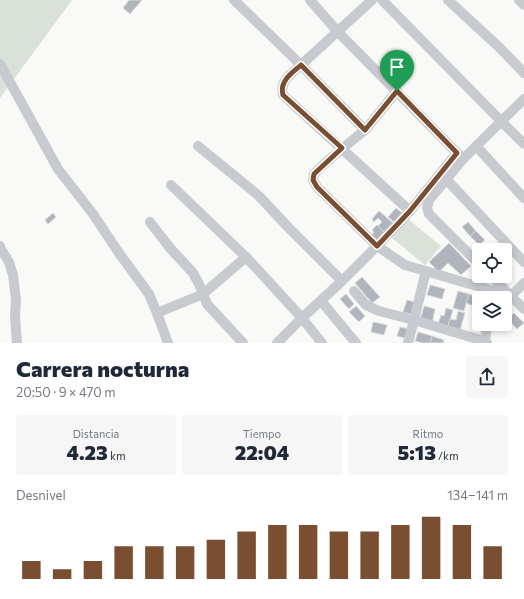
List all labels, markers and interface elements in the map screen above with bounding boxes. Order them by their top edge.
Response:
pin [380,50,414,91]
icon: arrive [386,56,408,78]
map controls [472,243,512,331]
button: locate [472,243,512,283]
button: layers [472,291,512,331]
text: Carrera nocturna [16,355,189,382]
button: share [466,356,508,398]
text: 20:50 · 9 × 470 m [16,384,116,400]
text: Distancia [73,427,119,440]
text: Tiempo [243,427,281,440]
text: Ritmo [413,427,443,440]
text: 4.23 [66,440,108,464]
text: 22:04 [235,440,289,464]
text: 5:13 [397,440,436,464]
text: km [108,449,126,462]
text: /km [436,449,459,462]
text: Desnivel [16,487,66,503]
text: 134–141 m [447,487,508,503]

